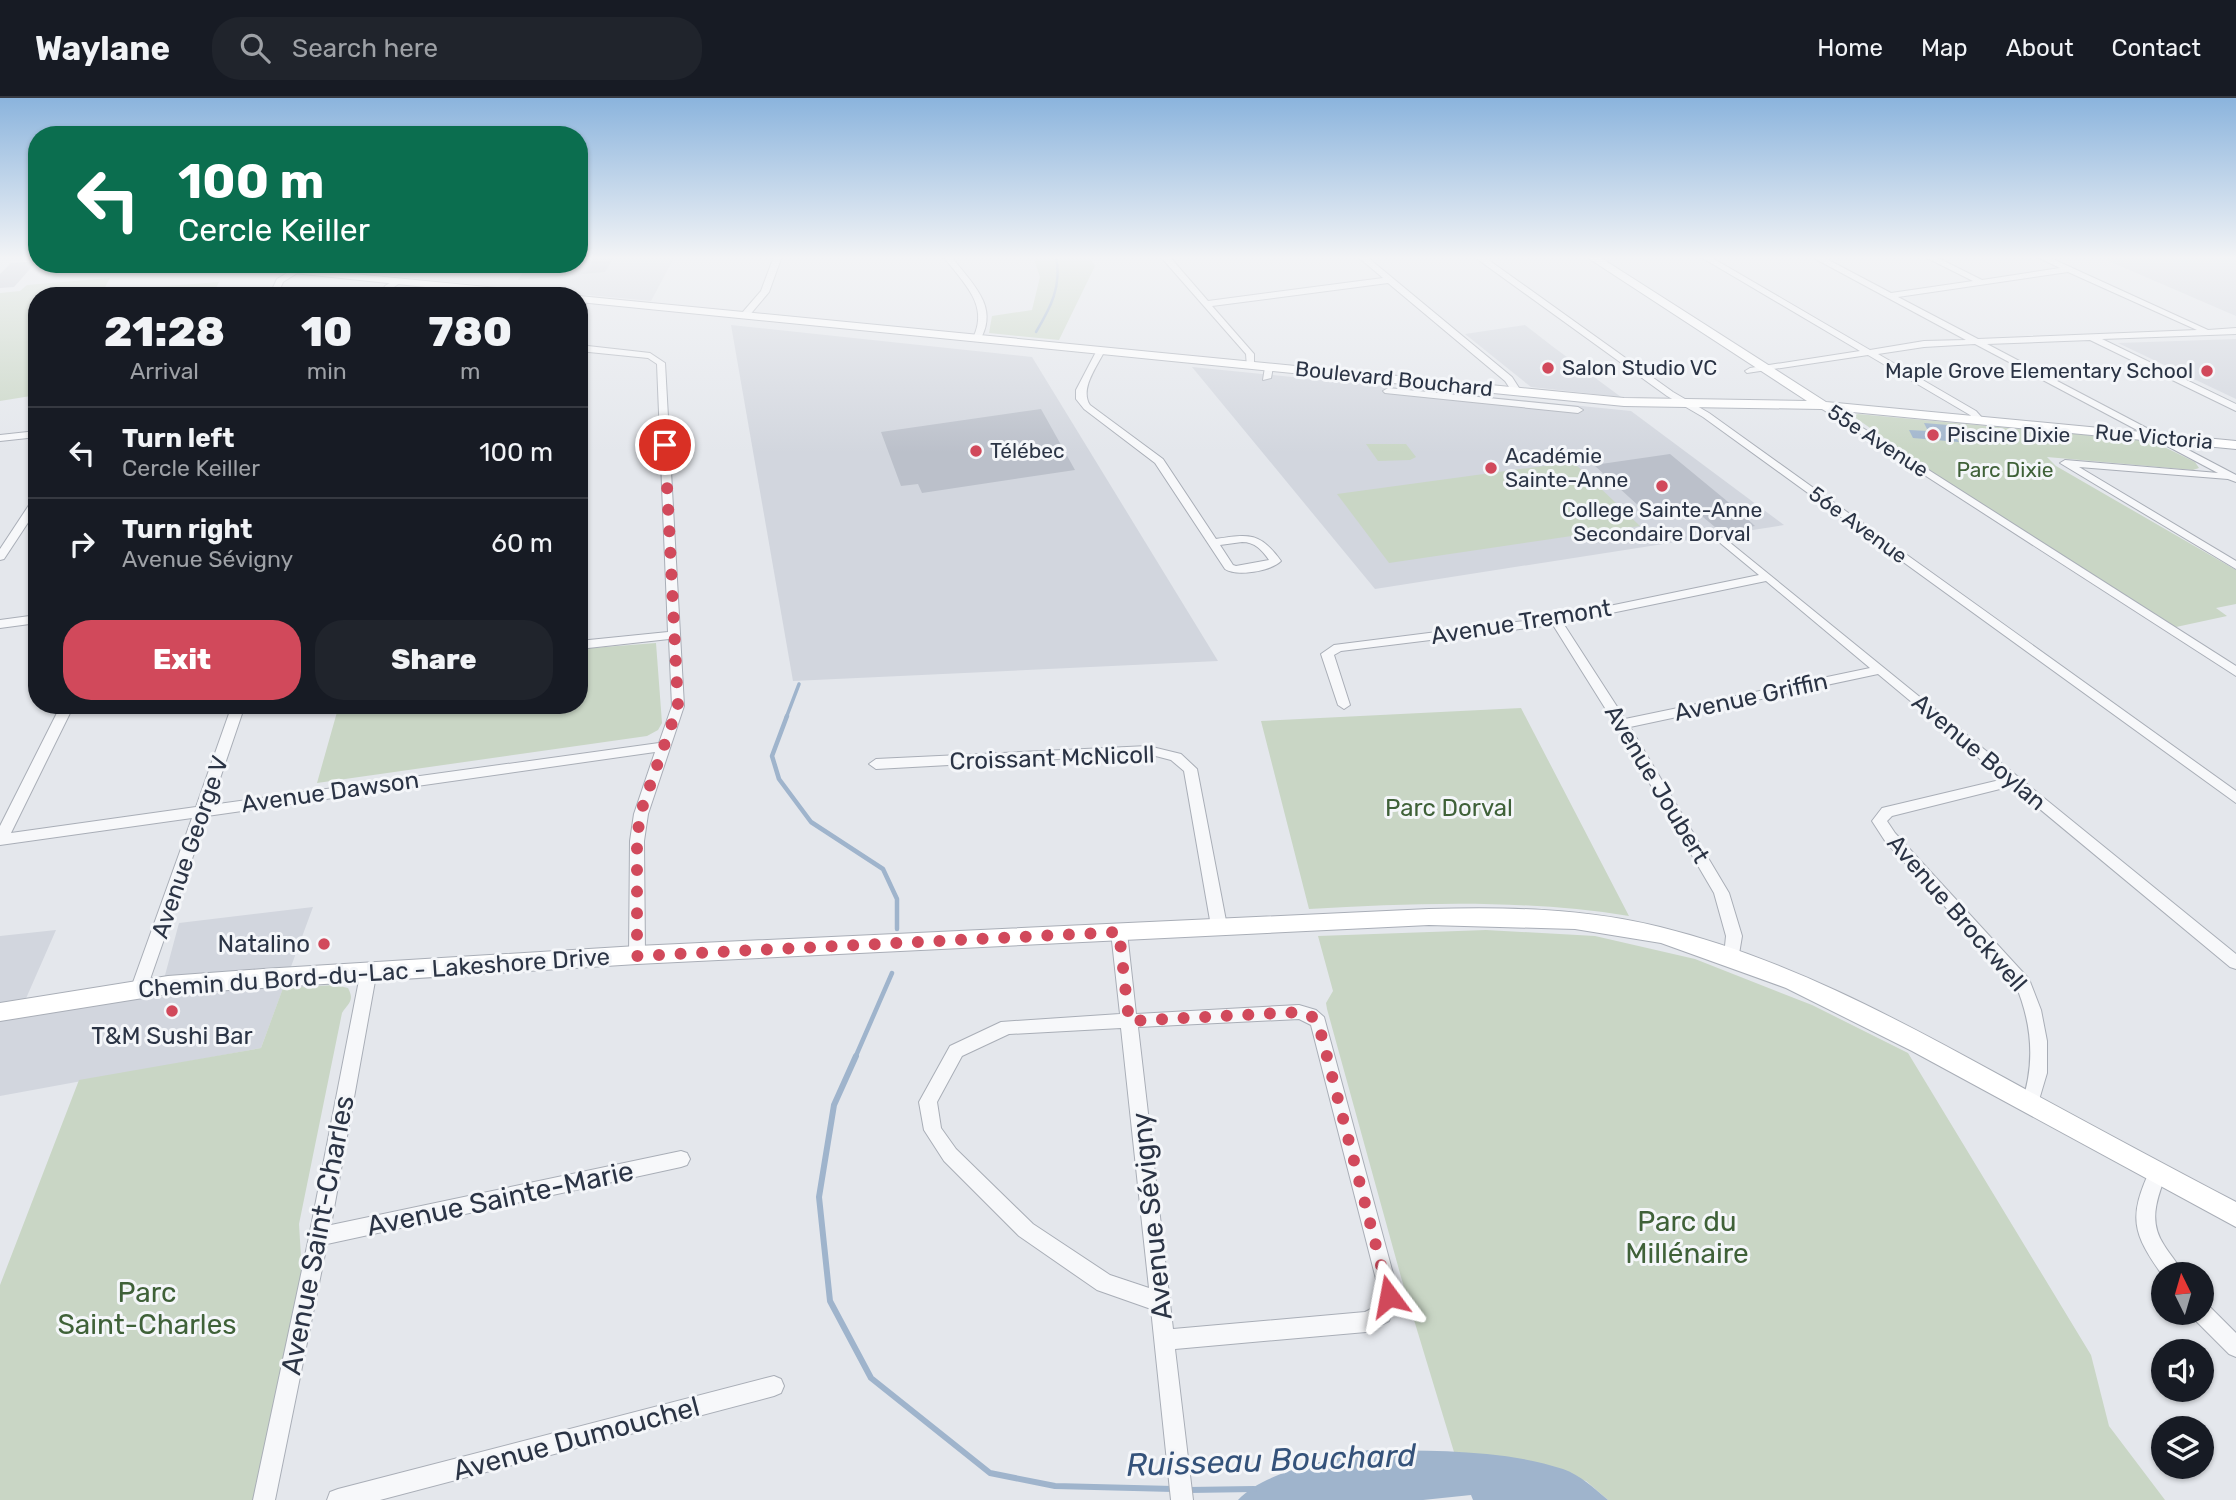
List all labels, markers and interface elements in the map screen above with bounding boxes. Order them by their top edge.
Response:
search box [212,17,702,80]
text: Waylane [35,29,170,68]
icon: search [236,29,274,67]
text: Search here [292,33,438,64]
text: Home [1817,34,1883,62]
text: Map [1921,34,1968,62]
text: About [2006,34,2074,62]
text: Contact [2112,34,2201,62]
text: 100 m [178,152,324,210]
icon: left [63,154,154,245]
text: Cercle Keiller [178,211,370,249]
text: 21:28 [104,307,225,357]
text: 10 [301,307,352,357]
text: 780 [428,307,512,357]
place label: Salon Studio VC [1562,355,1717,380]
street label: Boulevard Bouchard [1294,356,1494,401]
text: Arrival [130,357,199,385]
text: min [307,357,347,385]
text: m [460,357,480,385]
place label: Maple Grove Elementary School [1885,358,2193,383]
marker: Salon Studio VC [1540,360,1556,376]
marker: Maple Grove Elementary School [2199,363,2215,379]
street label: 55e Avenue [1823,399,1933,482]
pin [635,415,695,475]
street label: Rue Victoria [2094,419,2214,454]
place label: Piscine Dixie [1947,422,2070,447]
text: Turn left [122,423,234,454]
icon: arrive [646,426,684,464]
marker: Piscine Dixie [1925,427,1941,443]
icon: left [63,434,101,472]
text: 100 m [479,437,553,468]
place label: Télébec [990,438,1065,463]
marker: Télébec [968,443,984,459]
place label: Académie Sainte-Anne [1505,443,1628,492]
text: Cercle Keiller [122,454,260,482]
park label: Parc Dixie [1956,457,2054,482]
marker: Académie Sainte-Anne [1483,460,1499,476]
marker: College Sainte-Anne Secondaire Dorval [1654,478,1670,494]
street label: 56e Avenue [1804,481,1912,569]
place label: College Sainte-Anne Secondaire Dorval [1562,497,1762,546]
text: Turn right [122,514,252,545]
icon: right [63,525,101,563]
text: 60 m [491,528,553,559]
text: Avenue Sévigny [122,545,293,573]
street label: Avenue Tremont [1429,594,1613,650]
button: Exit [63,620,301,700]
button: Share [315,620,553,700]
street label: Avenue Griffin [1672,667,1830,727]
street label: Avenue Boylan [1906,688,2052,816]
street label: Avenue Joubert [1599,700,1715,868]
street label: Croissant McNicoll [949,740,1155,776]
street label: Avenue George V [146,752,234,942]
street label: Avenue Dawson [239,766,421,818]
park label: Parc Dorval [1385,794,1513,822]
street label: Avenue Brockwell [1881,829,2033,997]
place label: Natalino [218,930,310,958]
marker: Natalino [316,936,332,952]
street label: Chemin du Bord-du-Lac - Lakeshore Drive [137,943,611,1003]
marker: T&M Sushi Bar [164,1003,180,1019]
place label: T&M Sushi Bar [91,1022,253,1050]
street label: Avenue Saint-Charles [274,1092,361,1378]
street label: Avenue Sévigny [1124,1111,1179,1321]
street label: Avenue Sainte-Marie [364,1154,637,1243]
park label: Parc du Millénaire [1625,1205,1749,1270]
position arrow [1352,1259,1426,1333]
north arrow [2151,1262,2214,1325]
map controls [2151,1262,2214,1479]
park label: Parc Saint-Charles [57,1276,237,1341]
button: sound [2151,1339,2214,1402]
street label: Avenue Dumouchel [449,1390,703,1487]
button: layers [2151,1416,2214,1479]
water label: Ruisseau Bouchard [1125,1436,1418,1484]

